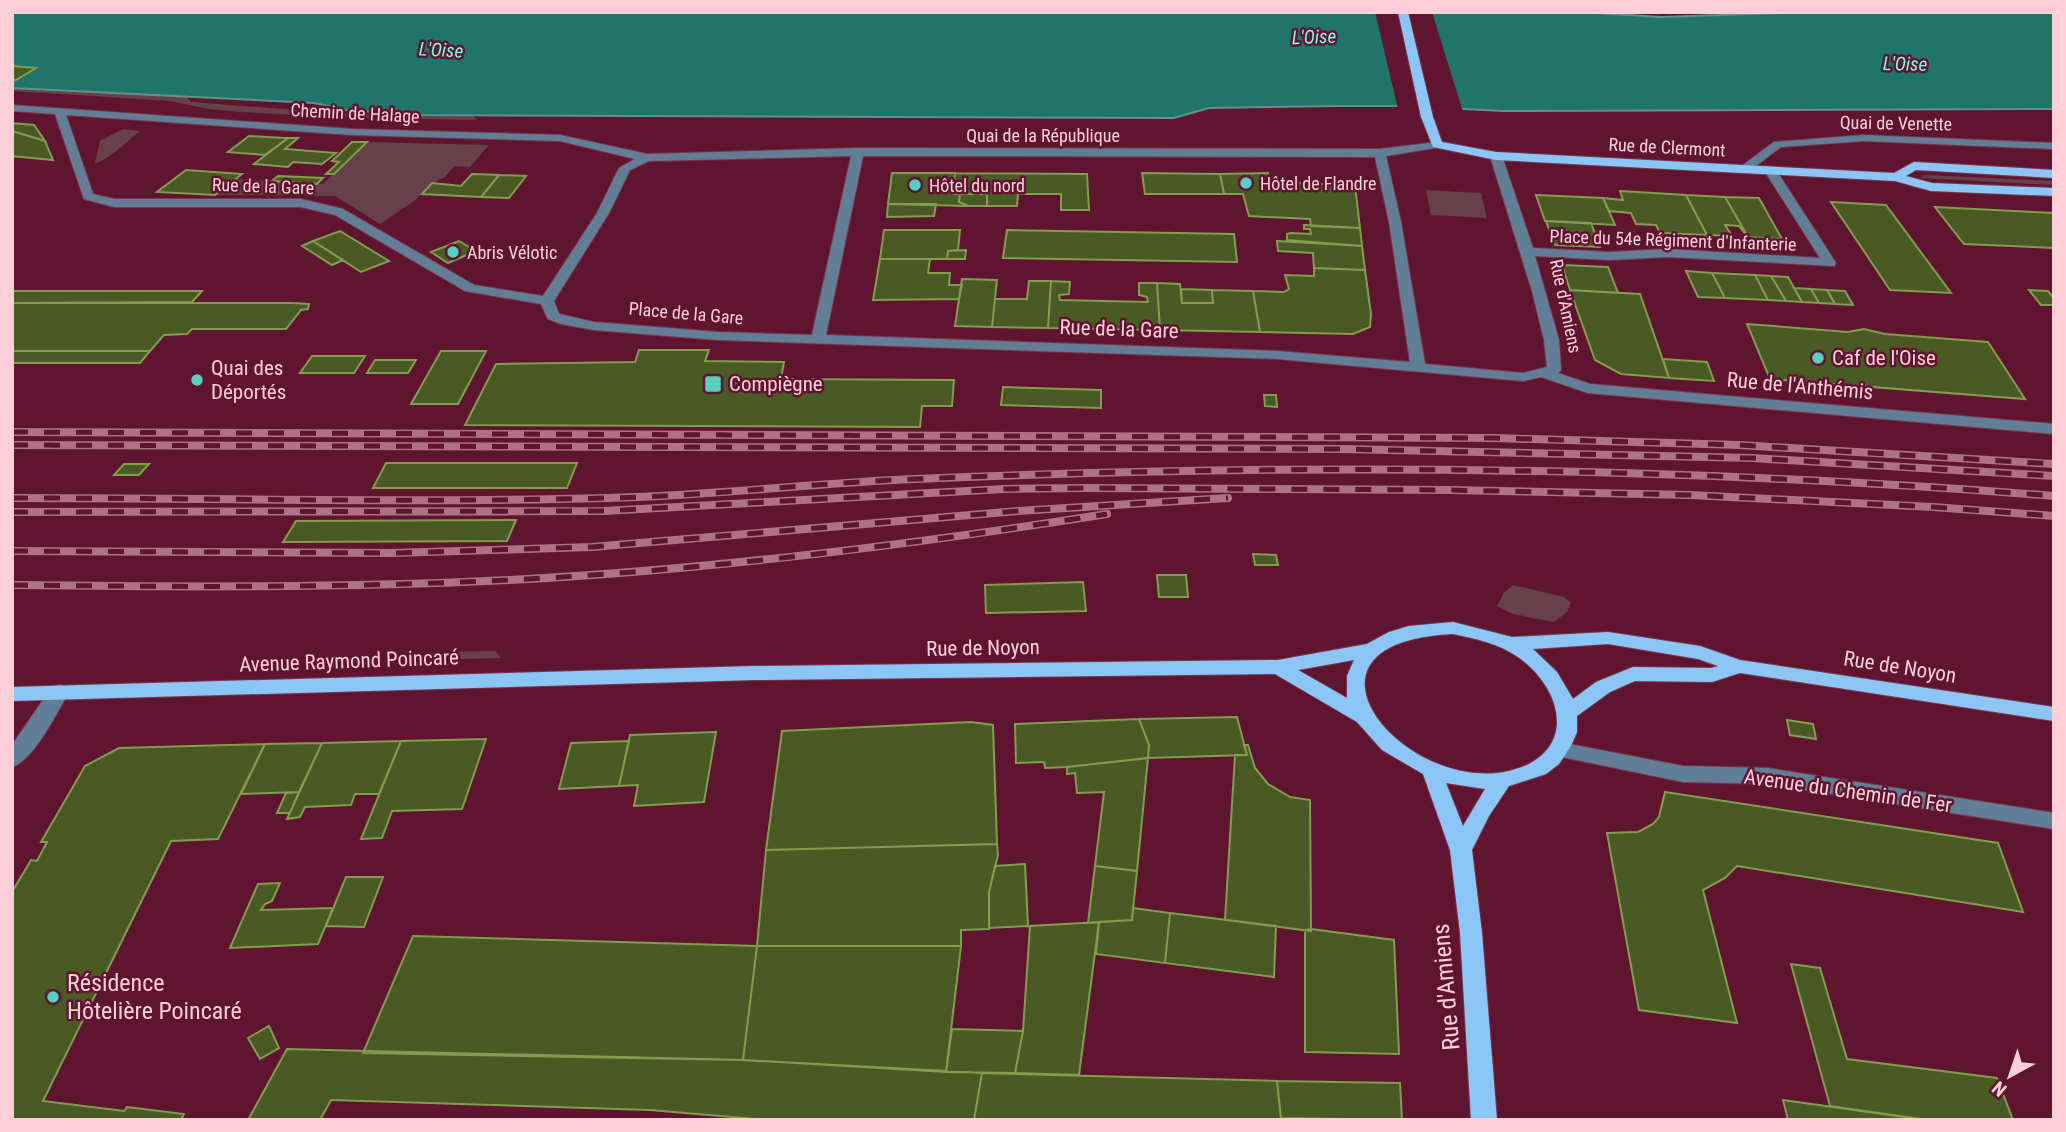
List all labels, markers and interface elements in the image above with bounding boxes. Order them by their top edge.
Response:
water label: L'Oise [1291,25,1337,49]
water label: L'Oise [418,37,464,63]
water label: L'Oise [1883,52,1927,76]
street label: Chemin de Halage [290,99,420,127]
street label: Quai de Venette [1840,112,1952,134]
street label: Quai de la République [966,125,1120,146]
street label: Rue de Clermont [1608,133,1726,161]
place label: Hôtel de Flandre [1260,173,1377,194]
street label: Rue de la Gare [212,174,314,198]
place label: Hôtel du nord [929,175,1025,196]
marker: Hôtel de Flandre [1238,175,1254,191]
marker: Hôtel du nord [907,177,923,193]
street label: Place du 54e Régiment d'Infanterie [1549,225,1797,255]
place label: Abris Vélotic [467,242,557,263]
marker: Abris Vélotic [445,244,461,260]
street label: Rue d'Amiens [1546,257,1586,355]
street label: Place de la Gare [628,298,744,328]
street label: Rue de la Gare [1059,315,1179,343]
place label: Caf de l'Oise [1832,346,1936,370]
marker: Caf de l'Oise [1810,350,1826,366]
place label: Quai des Déportés [211,356,286,404]
street label: Rue de l'Anthémis [1726,368,1874,404]
marker: Quai des Déportés [189,372,205,388]
place label: Compiègne [729,372,823,396]
marker: Compiègne [703,374,723,394]
street label: Rue de Noyon [926,635,1040,661]
street label: Avenue Raymond Poincaré [239,645,459,677]
street label: Rue de Noyon [1842,646,1958,688]
street label: Avenue du Chemin de Fer [1743,765,1953,817]
street label: Rue d'Amiens [1427,923,1465,1051]
place label: Résidence Hôtelière Poincaré [67,969,242,1025]
marker: Résidence Hôtelière Poincaré [45,989,61,1005]
north arrow [1975,1041,2045,1111]
text: N [1988,1076,2011,1101]

